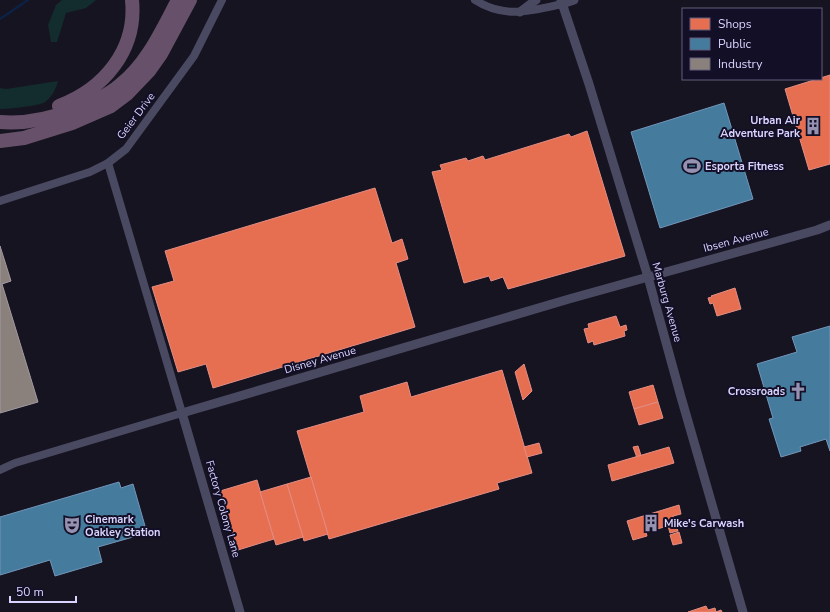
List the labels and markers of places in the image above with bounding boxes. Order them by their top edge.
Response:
place label: Urban Air Adventure Park [720,113,801,141]
building icon: Urban Air Adventure Park [803,116,823,136]
sports icon: Esporta Fitness [682,156,702,176]
place label: Esporta Fitness [705,159,784,174]
church icon: Crossroads [788,381,808,401]
place label: Crossroads [728,384,785,399]
place label: Cinemark Oakley Station [85,512,161,540]
building icon: Mike's Carwash [641,513,661,533]
theatre icon: Cinemark Oakley Station [62,515,82,535]
place label: Mike's Carwash [664,516,744,531]

